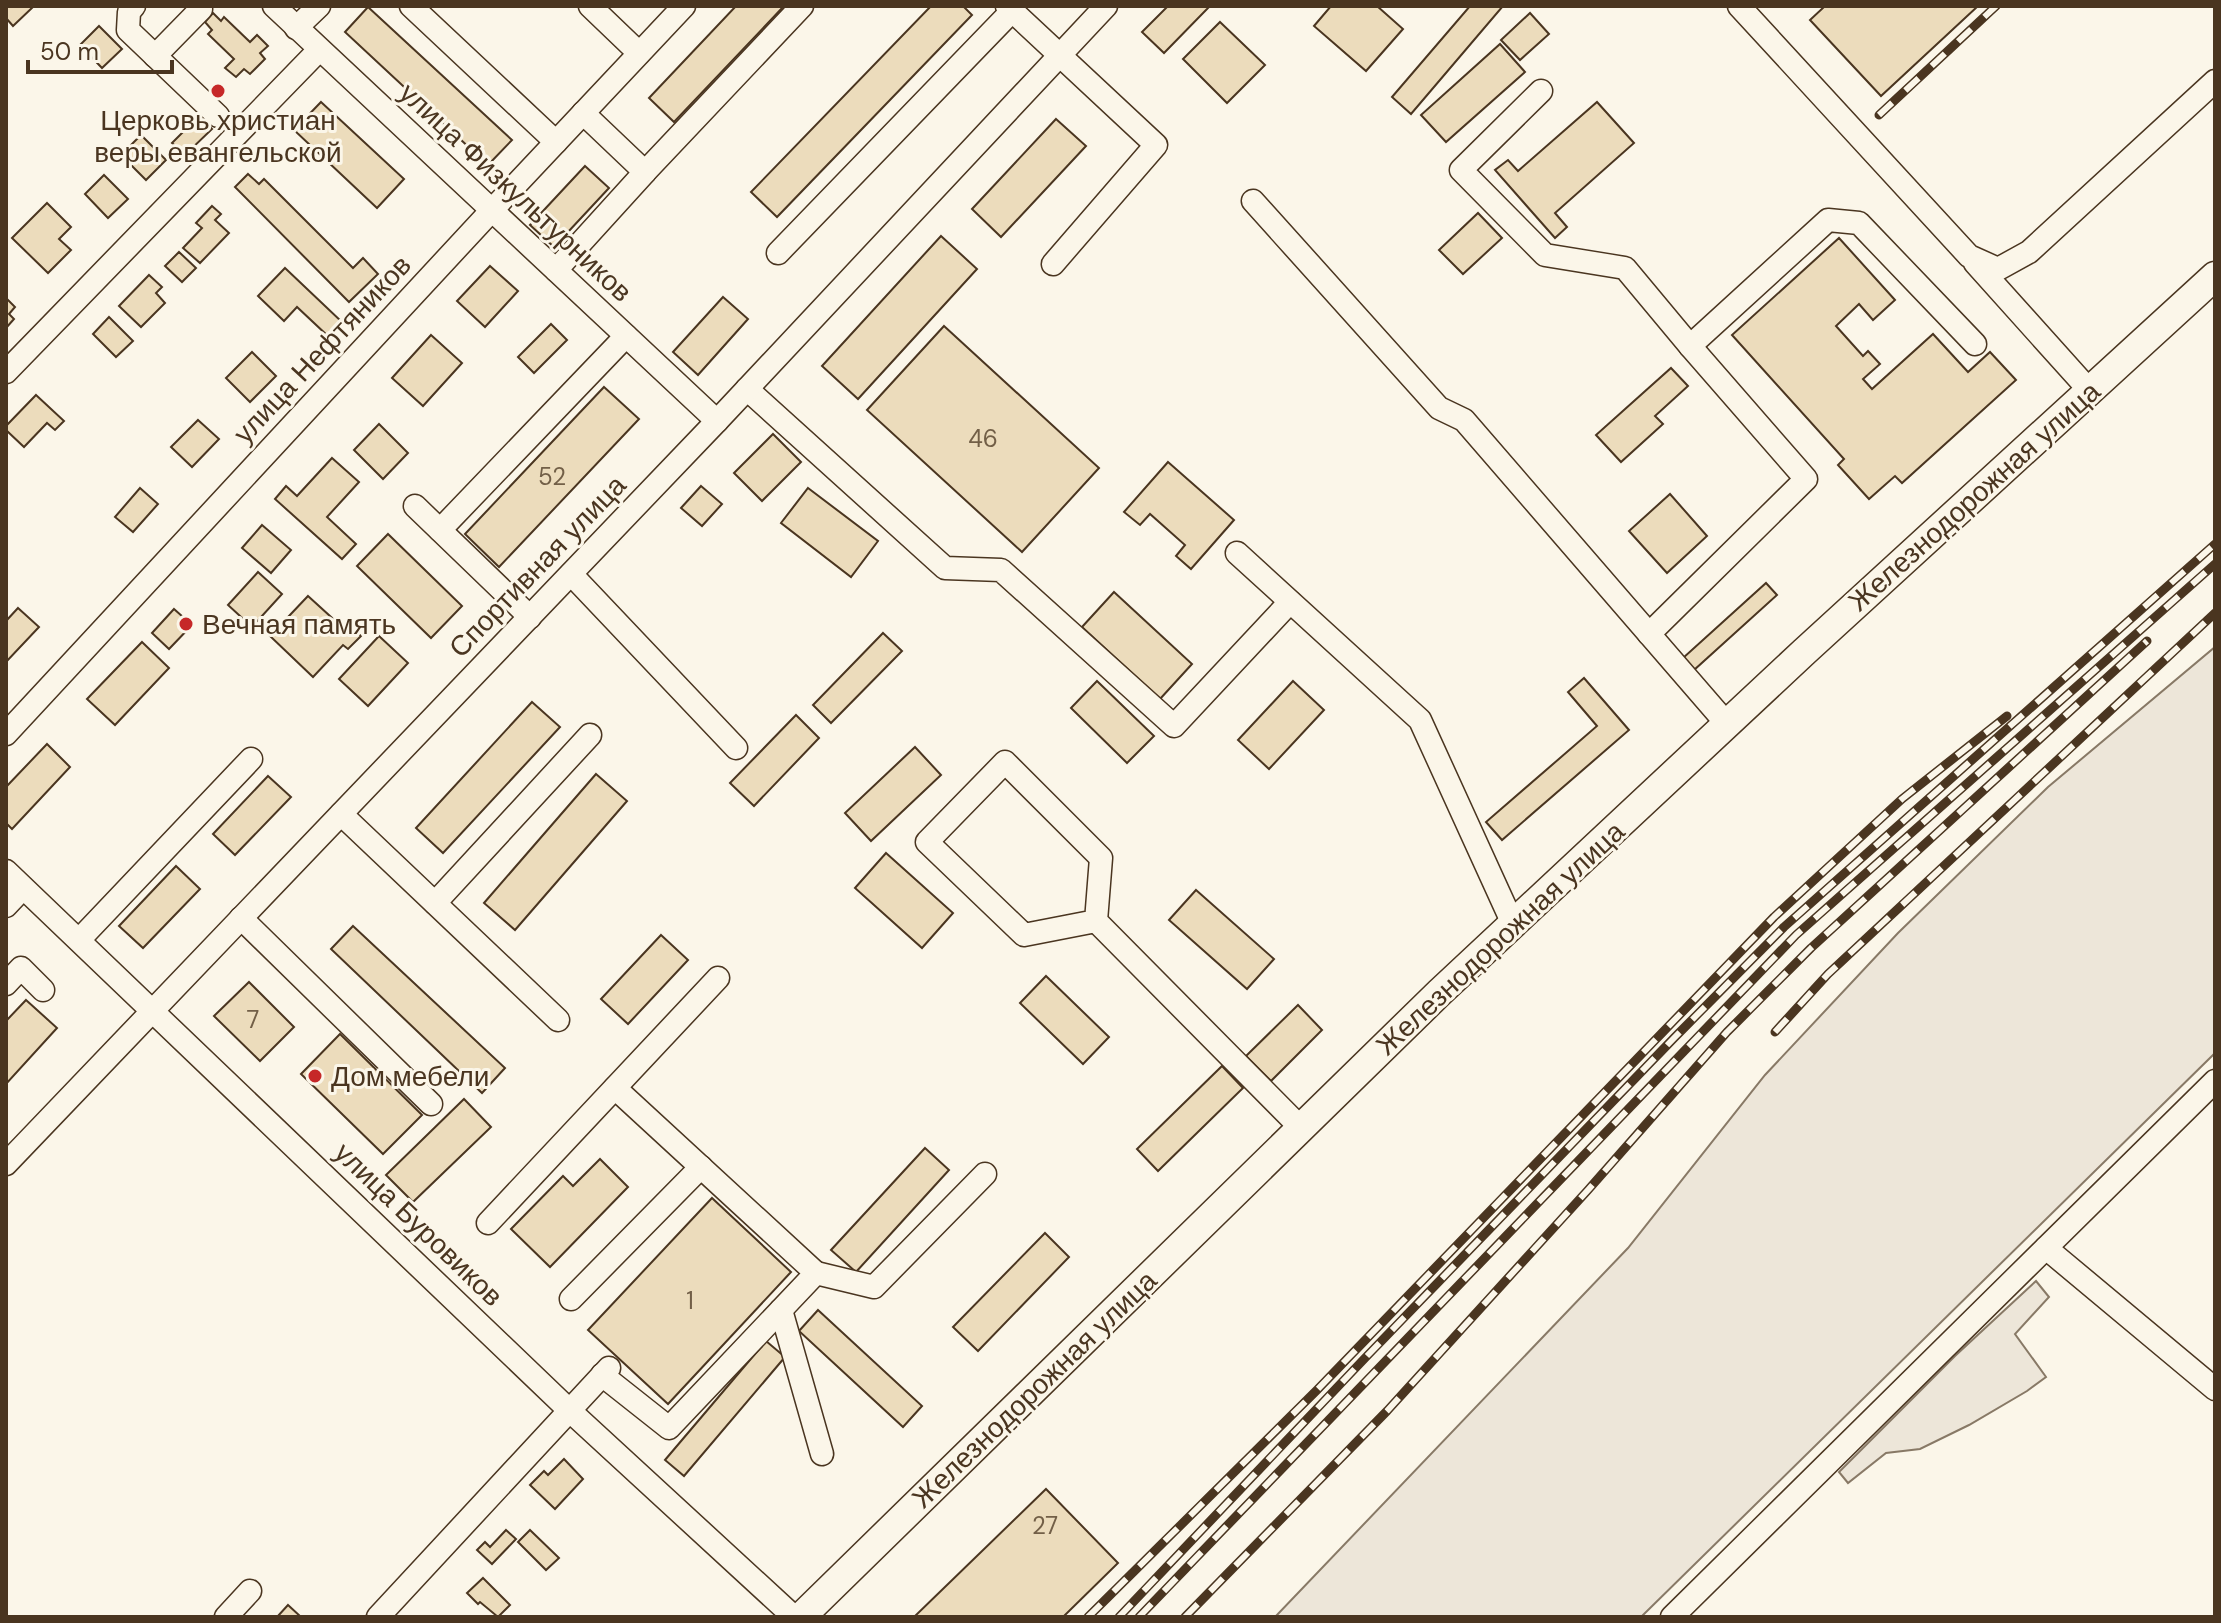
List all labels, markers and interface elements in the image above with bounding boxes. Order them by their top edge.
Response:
scale bar [28,24,172,74]
text: 50 m [40,36,99,67]
street label: улица Физкультурников [391,75,640,310]
marker: Церковь христиан веры евангельской [209,82,227,100]
place label: Церковь христиан веры евангельской [94,102,342,171]
street label: улица Нефтяников [225,247,419,451]
street label: Железнодорожная улица [1841,373,2108,619]
house number: 46 [968,423,998,454]
house number: 52 [538,461,566,492]
street label: Спортивная улица [441,467,634,665]
place label: Вечная память [202,606,396,643]
marker: Вечная память [177,615,195,633]
street label: Железнодорожная улица [1368,813,1633,1063]
house number: 7 [247,1004,259,1035]
place label: Дом мебели [331,1058,489,1095]
marker: Дом мебели [306,1067,324,1085]
street label: улица Буровиков [326,1134,511,1314]
street label: Железнодорожная улица [904,1262,1165,1516]
house number: 1 [686,1285,694,1316]
house number: 27 [1032,1510,1058,1541]

